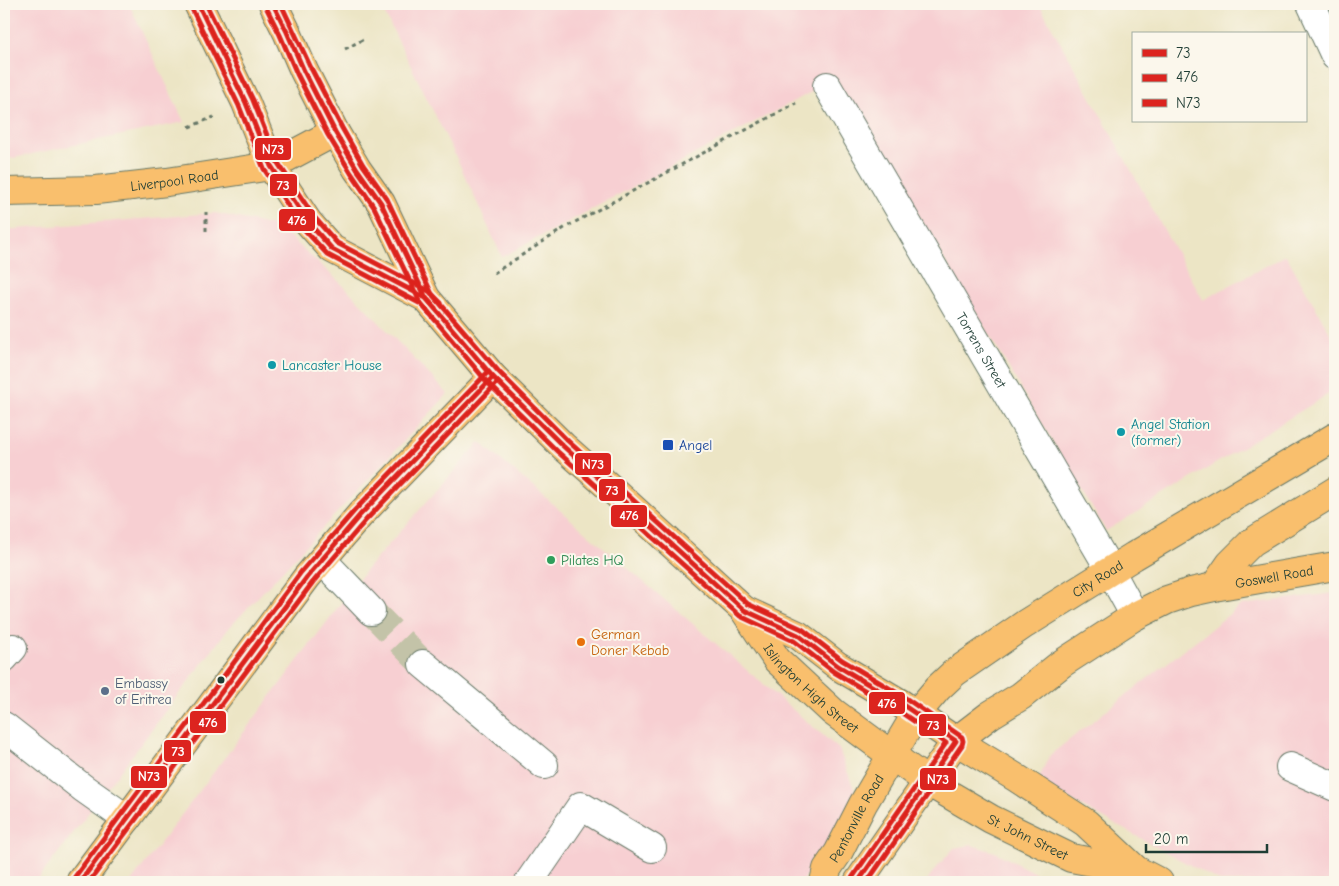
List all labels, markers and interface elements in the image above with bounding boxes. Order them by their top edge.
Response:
legend [1132,32,1306,122]
text: 73 [1176,44,1191,62]
text: 476 [1176,68,1198,86]
text: N73 [1176,94,1201,112]
line badge: N73 [254,137,292,161]
text: N73 [262,141,284,158]
street label: Liverpool Road [130,166,220,195]
line badge: 73 [269,173,298,197]
text: 73 [276,177,290,194]
line badge: 476 [278,208,316,232]
text: 476 [287,212,307,229]
street label: Torrens Street [953,309,1011,392]
place label: Lancaster House [282,357,382,374]
marker: Lancaster House [266,359,278,371]
place label: Angel Station (former) [1131,416,1210,449]
marker: Angel Station (former) [1115,426,1127,438]
place label: Angel [679,437,712,454]
marker: Angel [661,438,675,452]
line badge: N73 [574,452,612,476]
text: N73 [582,456,604,473]
line badge: 73 [598,478,626,502]
text: 73 [605,482,619,499]
line badge: 476 [610,504,648,528]
text: 476 [619,507,639,524]
place label: Pilates HQ [561,552,624,569]
marker: Pilates HQ [545,554,557,566]
street label: City Road [1069,556,1126,601]
street label: Goswell Road [1234,561,1315,592]
place label: German Doner Kebab [591,626,669,659]
marker: German Doner Kebab [575,636,587,648]
street label: Islington High Street [760,640,863,737]
place label: Embassy of Eritrea [115,675,172,708]
unlabelled marker [216,675,226,685]
marker: Embassy of Eritrea [99,685,111,697]
line badge: 476 [868,691,906,715]
text: 476 [877,695,897,712]
line badge: 476 [189,710,227,734]
line badge: 73 [918,713,947,737]
text: 476 [198,714,218,731]
text: 73 [926,717,940,734]
line badge: 73 [163,739,192,763]
text: 73 [171,743,185,760]
line badge: N73 [130,765,168,789]
line badge: N73 [919,767,957,791]
text: N73 [138,768,160,785]
street label: Pentonville Road [825,771,887,866]
text: N73 [927,771,949,788]
street label: St. John Street [985,810,1072,864]
scale bar [1146,821,1268,853]
text: 20 m [1154,830,1188,848]

